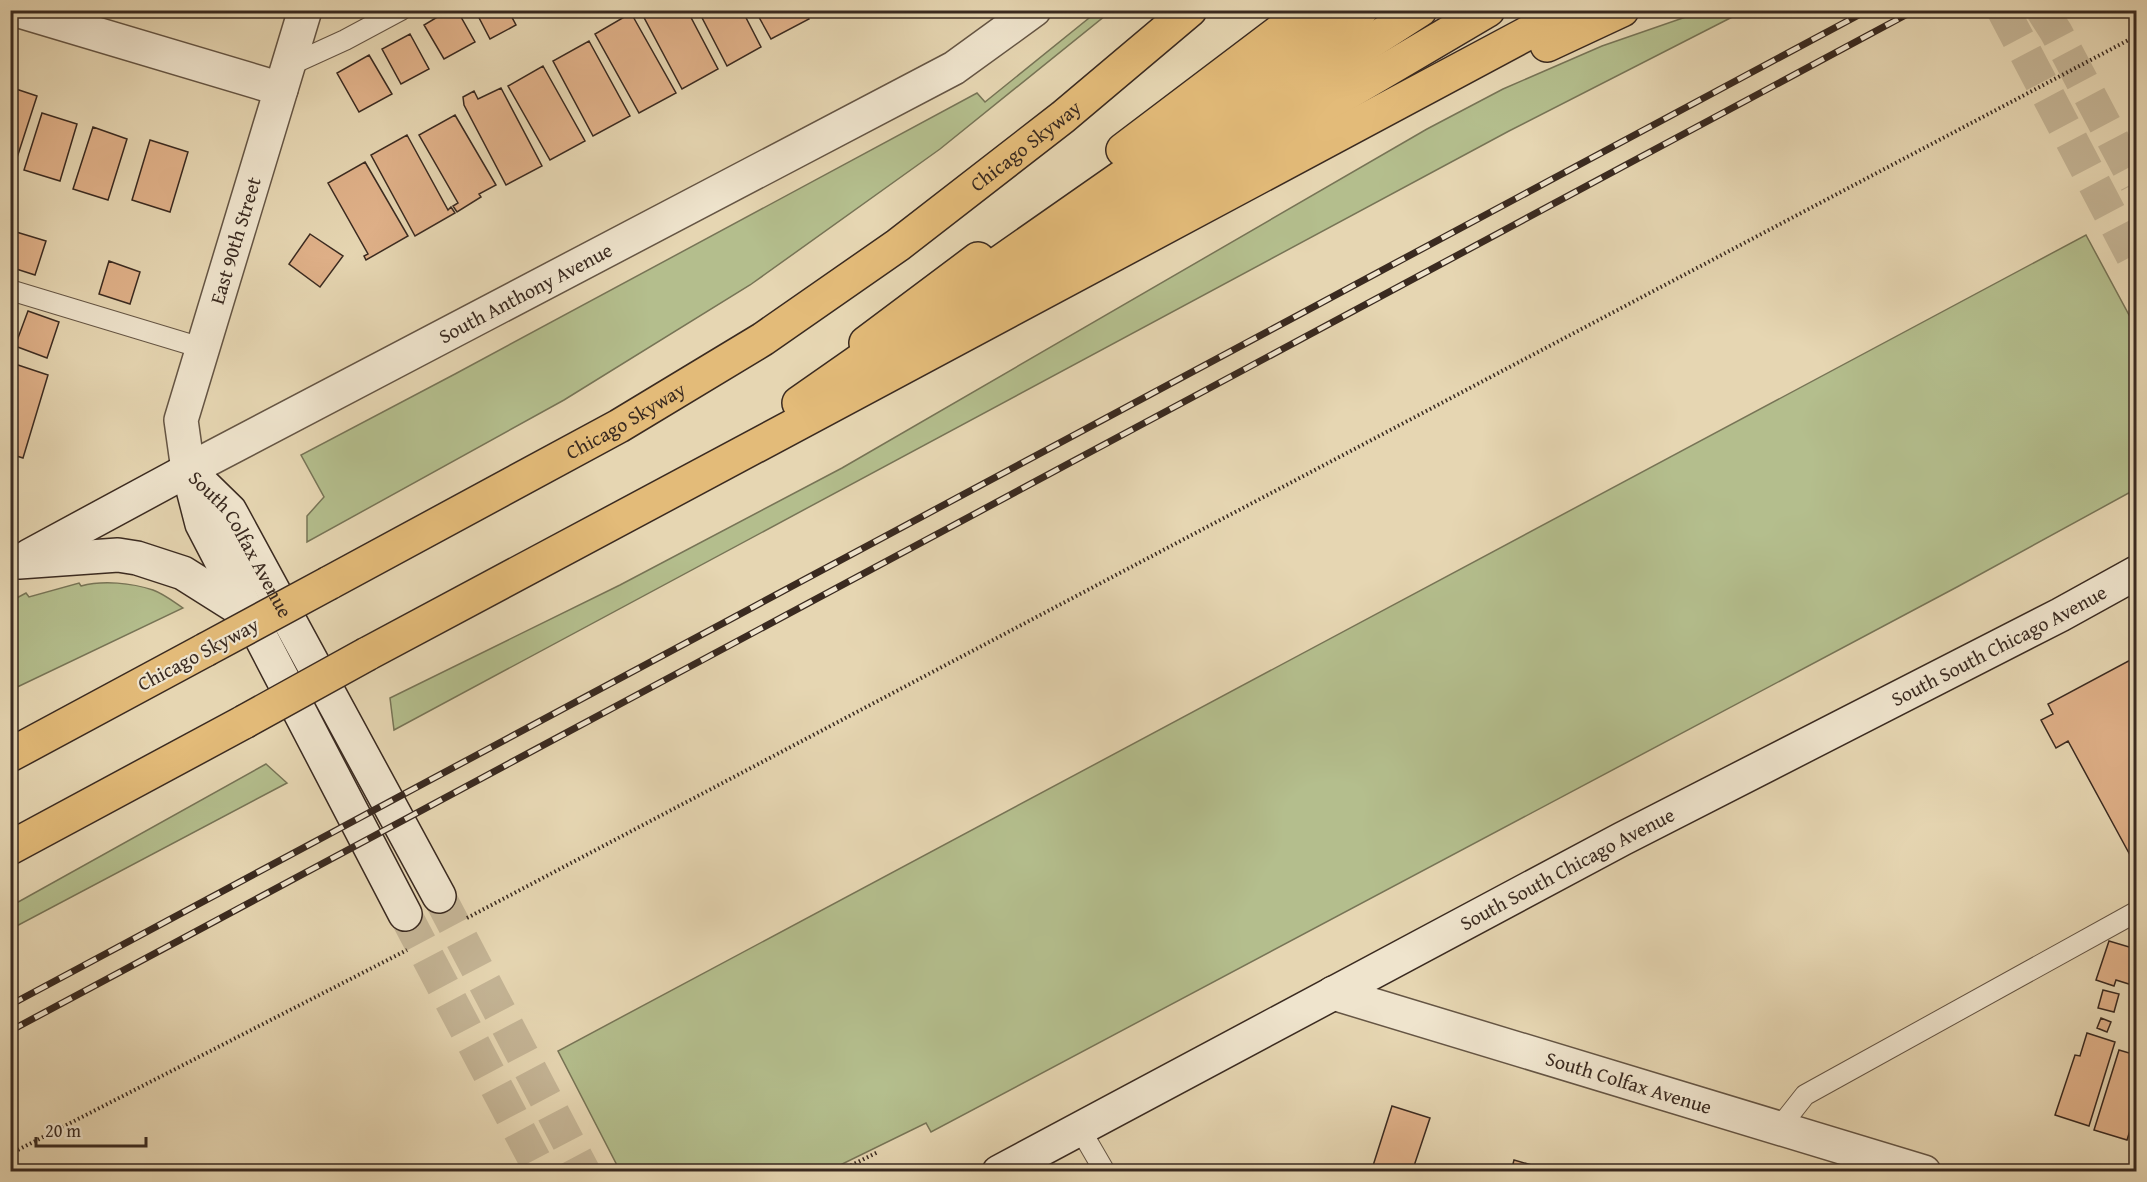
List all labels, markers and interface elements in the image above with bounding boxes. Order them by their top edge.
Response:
street label: Chicago Skyway [964,93,1087,198]
street label: East 90th Street [202,173,268,308]
street label: South Anthony Avenue [433,235,617,350]
street label: Chicago Skyway [560,374,691,466]
street label: South Colfax Avenue [182,463,300,623]
street label: South South Chicago Avenue [1886,577,2112,713]
street label: Chicago Skyway [132,609,264,698]
street label: South South Chicago Avenue [1454,800,1679,937]
street label: South Colfax Avenue [1542,1043,1715,1121]
scale bar [36,1110,146,1148]
text: 20 m [45,1117,81,1144]

